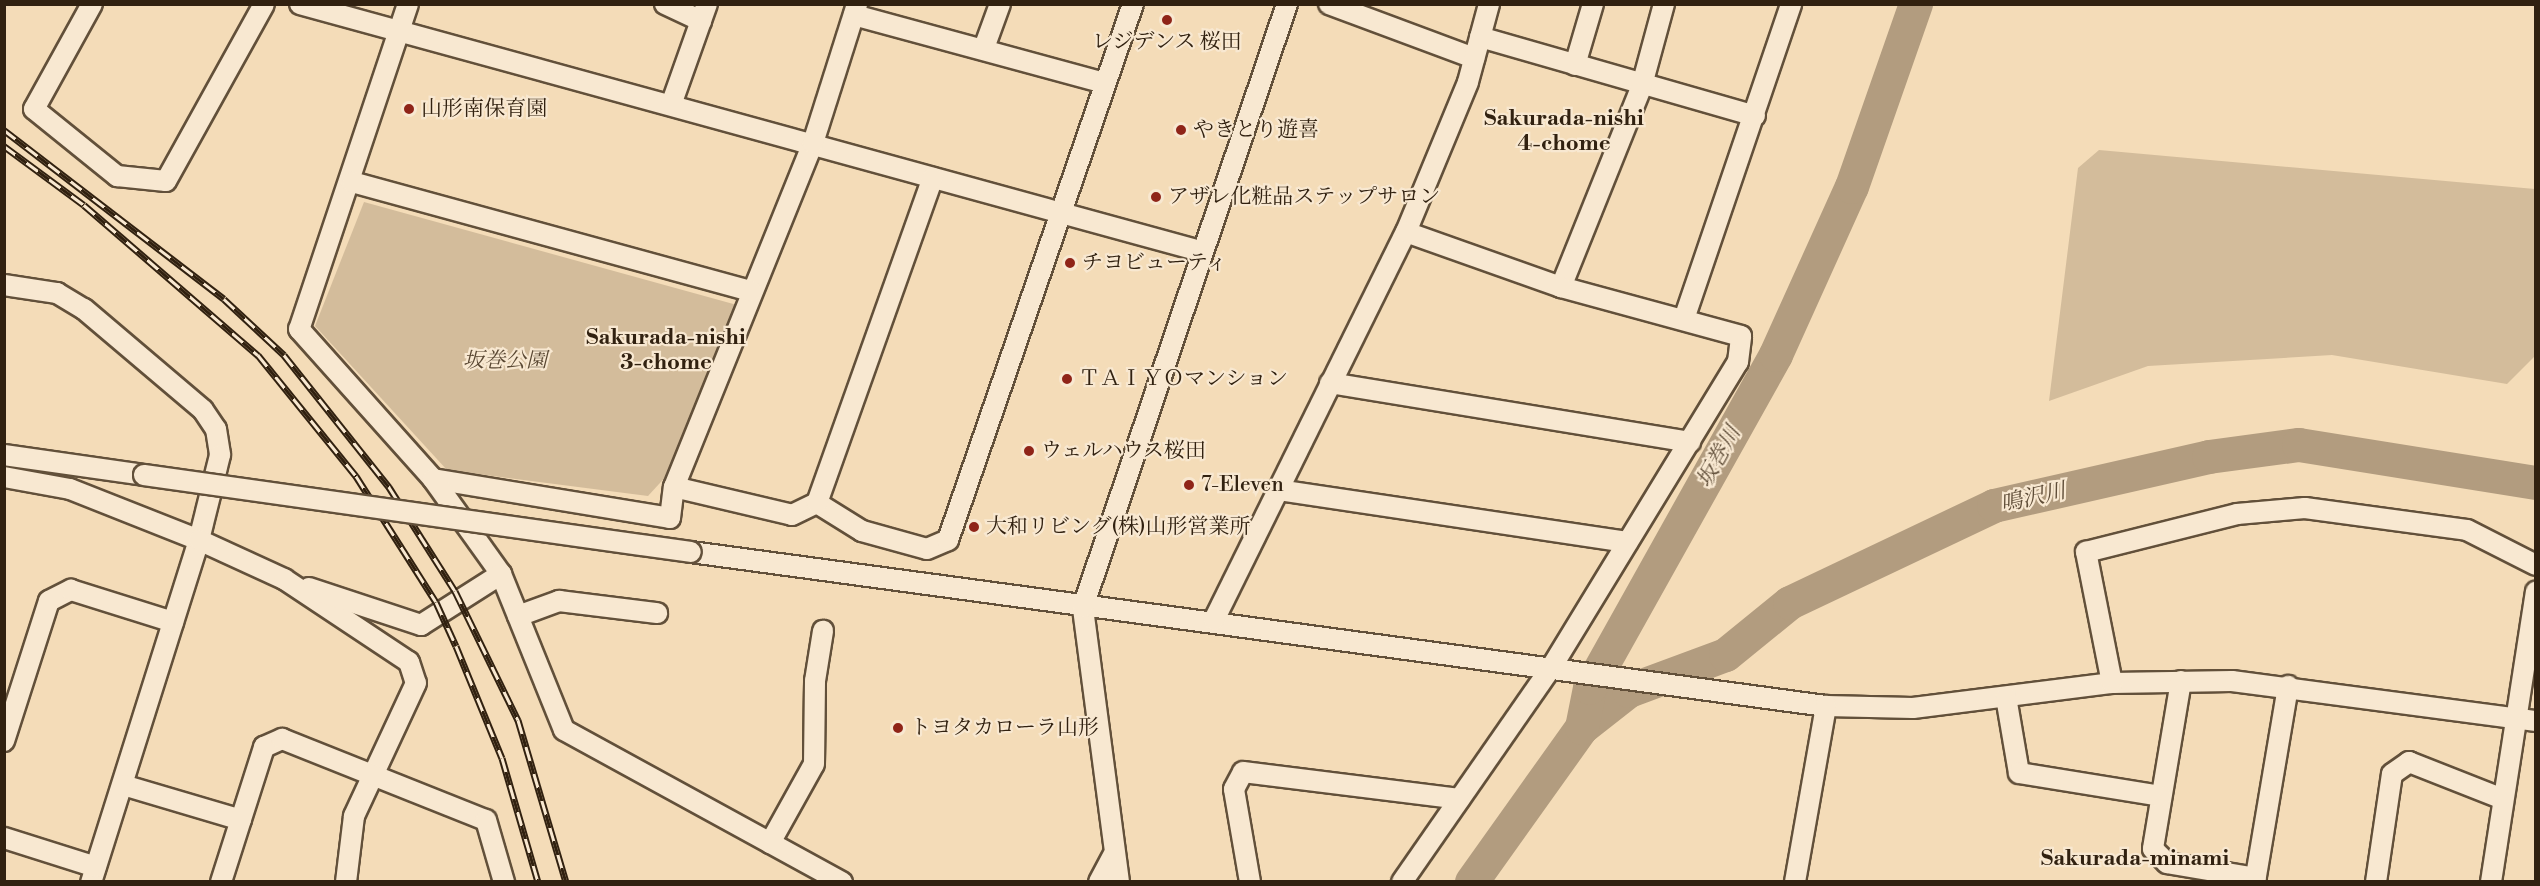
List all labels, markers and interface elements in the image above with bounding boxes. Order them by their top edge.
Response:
marker: レジデンス 桜田 [1160,13,1174,27]
place label: レジデンス 桜田 [1091,29,1243,55]
place label: 山形南保育園 [421,96,547,122]
marker: 山形南保育園 [402,102,416,116]
district label: Sakurada-nishi 4-chome [1484,105,1644,156]
place label: やきとり遊喜 [1193,117,1319,143]
marker: やきとり遊喜 [1174,123,1188,137]
place label: アザレ化粧品ステップサロン [1168,184,1441,210]
marker: アザレ化粧品ステップサロン [1149,190,1163,204]
place label: チヨビューティ [1082,250,1229,276]
marker: チヨビューティ [1063,256,1077,270]
district label: Sakurada-nishi 3-chome [586,324,746,376]
park label: 坂巻公園 [463,348,547,374]
place label: ＴＡＩＹＯマンション [1079,366,1289,392]
marker: ＴＡＩＹＯマンション [1060,372,1074,386]
water label: 坂巻川 [1691,422,1747,492]
place label: ウェルハウス桜田 [1041,438,1209,464]
marker: ウェルハウス桜田 [1022,444,1036,458]
place label: 7-Eleven [1201,472,1284,498]
marker: 7-Eleven [1182,478,1196,492]
water label: 鳴沢川 [1998,478,2068,518]
place label: 大和リビング(株)山形営業所 [986,514,1251,540]
marker: 大和リビング(株)山形営業所 [967,520,981,534]
place label: トヨタカローラ山形 [910,715,1099,741]
marker: トヨタカローラ山形 [891,721,905,735]
district label: Sakurada-minami [2041,846,2229,872]

